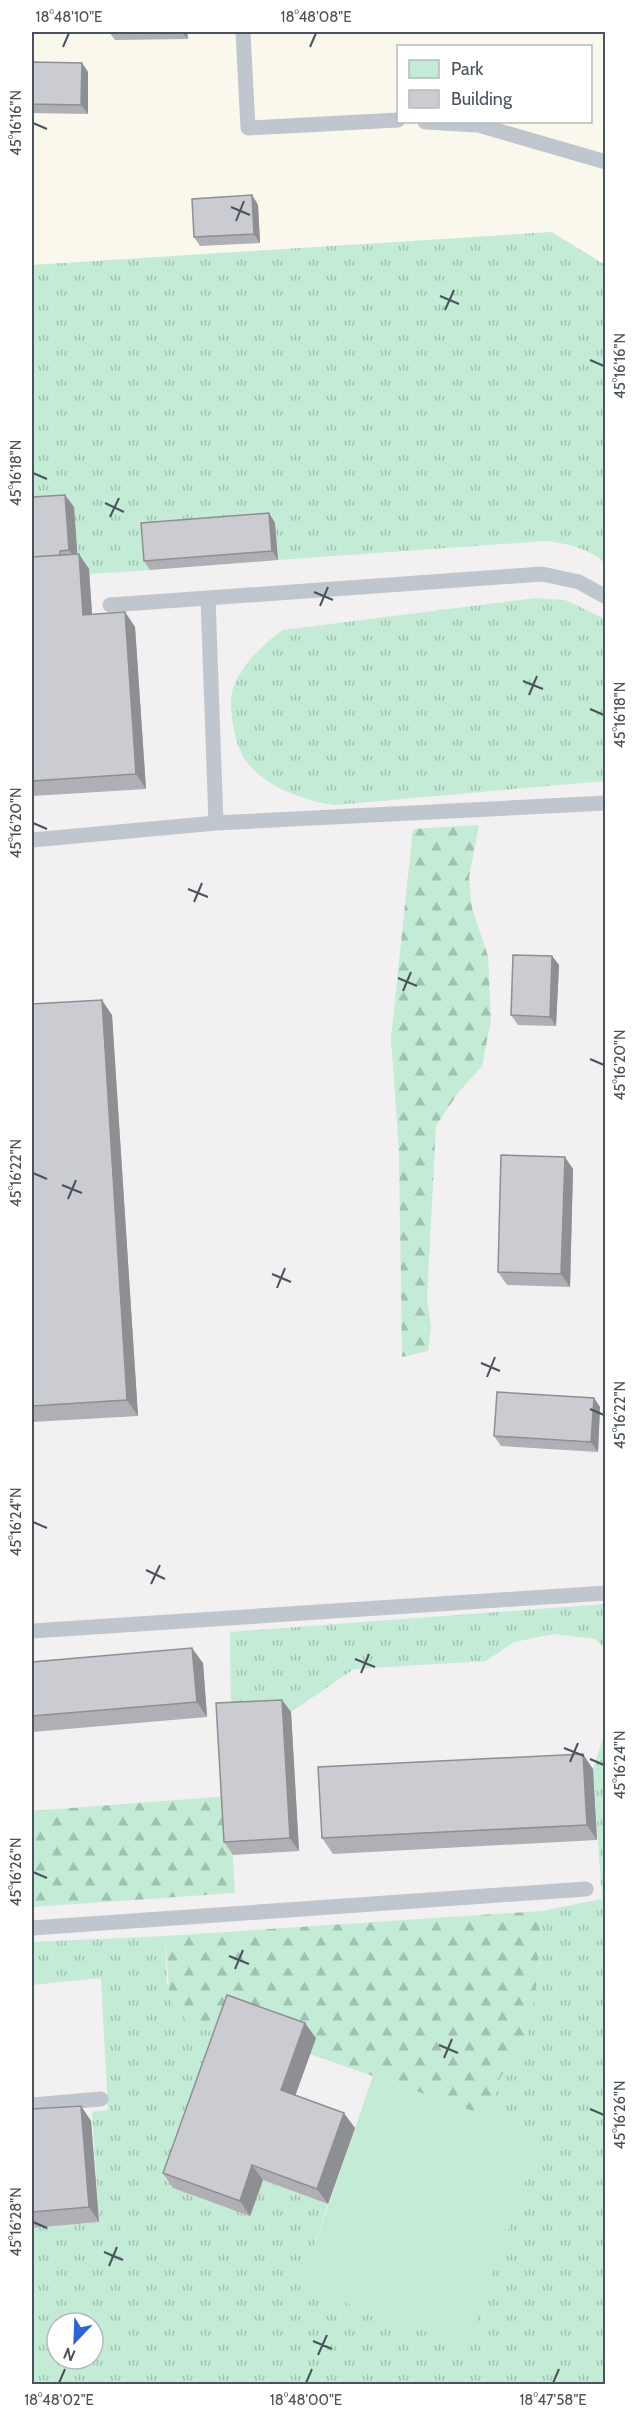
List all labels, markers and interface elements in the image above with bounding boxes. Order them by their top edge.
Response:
text: 18°48'10"E [36,8,102,26]
text: 18°48'08"E [281,8,351,26]
legend [397,45,592,123]
text: Park [451,58,484,80]
text: Building [451,88,513,110]
text: 45°16'16"N [7,90,25,156]
text: 45°16'16"N [611,333,629,399]
text: 45°16'18"N [7,440,25,506]
text: 45°16'18"N [611,682,629,748]
text: 45°16'20"N [7,788,25,858]
text: 45°16'20"N [611,1030,629,1100]
text: 45°16'22"N [7,1139,25,1207]
text: 45°16'22"N [611,1381,629,1449]
text: 45°16'24"N [7,1488,25,1556]
text: 45°16'24"N [611,1731,629,1799]
text: 45°16'26"N [7,1838,25,1906]
text: 45°16'26"N [611,2081,629,2149]
text: 45°16'28"N [7,2187,25,2257]
north arrow [45,2311,105,2371]
text: N [60,2343,78,2365]
text: 18°48'02"E [24,2391,94,2409]
text: 18°48'00"E [270,2391,342,2409]
text: 18°47'58"E [519,2391,587,2409]

